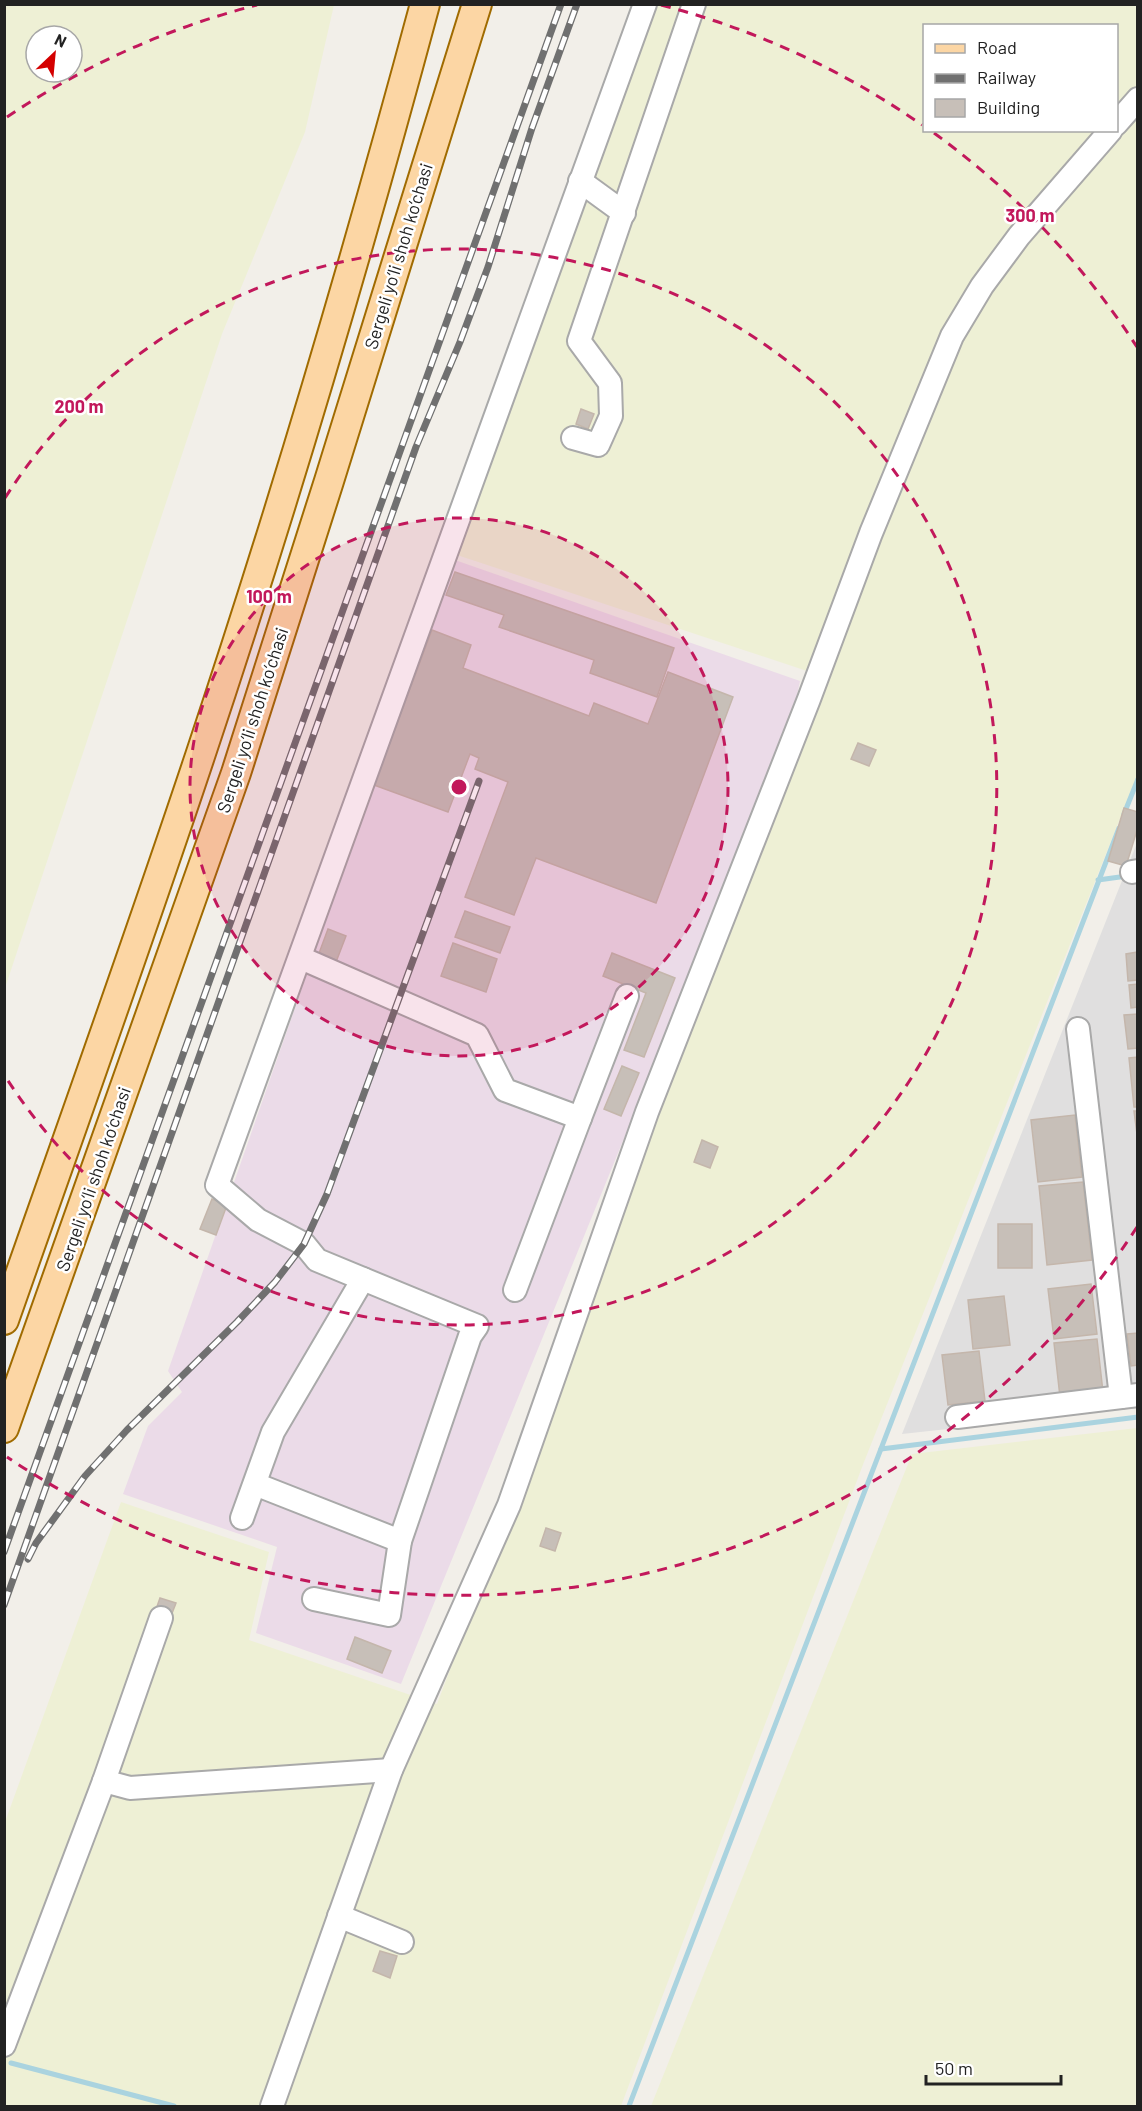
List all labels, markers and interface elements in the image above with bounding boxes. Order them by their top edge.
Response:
north arrow [24,24,84,84]
legend [923,24,1118,132]
text: N [52,29,70,51]
text: Road [977,36,1017,58]
text: Railway [977,66,1036,88]
text: Building [977,96,1040,118]
street label: Sergeli yo‘li shoh ko‘chasi [359,160,437,352]
text: 300 m [1006,204,1054,226]
text: 200 m [54,395,104,417]
text: 100 m [246,585,292,607]
street label: Sergeli yo‘li shoh ko‘chasi [212,625,292,815]
centre of rings [449,777,469,797]
street label: Sergeli yo‘li shoh ko‘chasi [51,1084,135,1274]
scale bar [926,2048,1061,2086]
text: 50 m [935,2057,973,2079]

